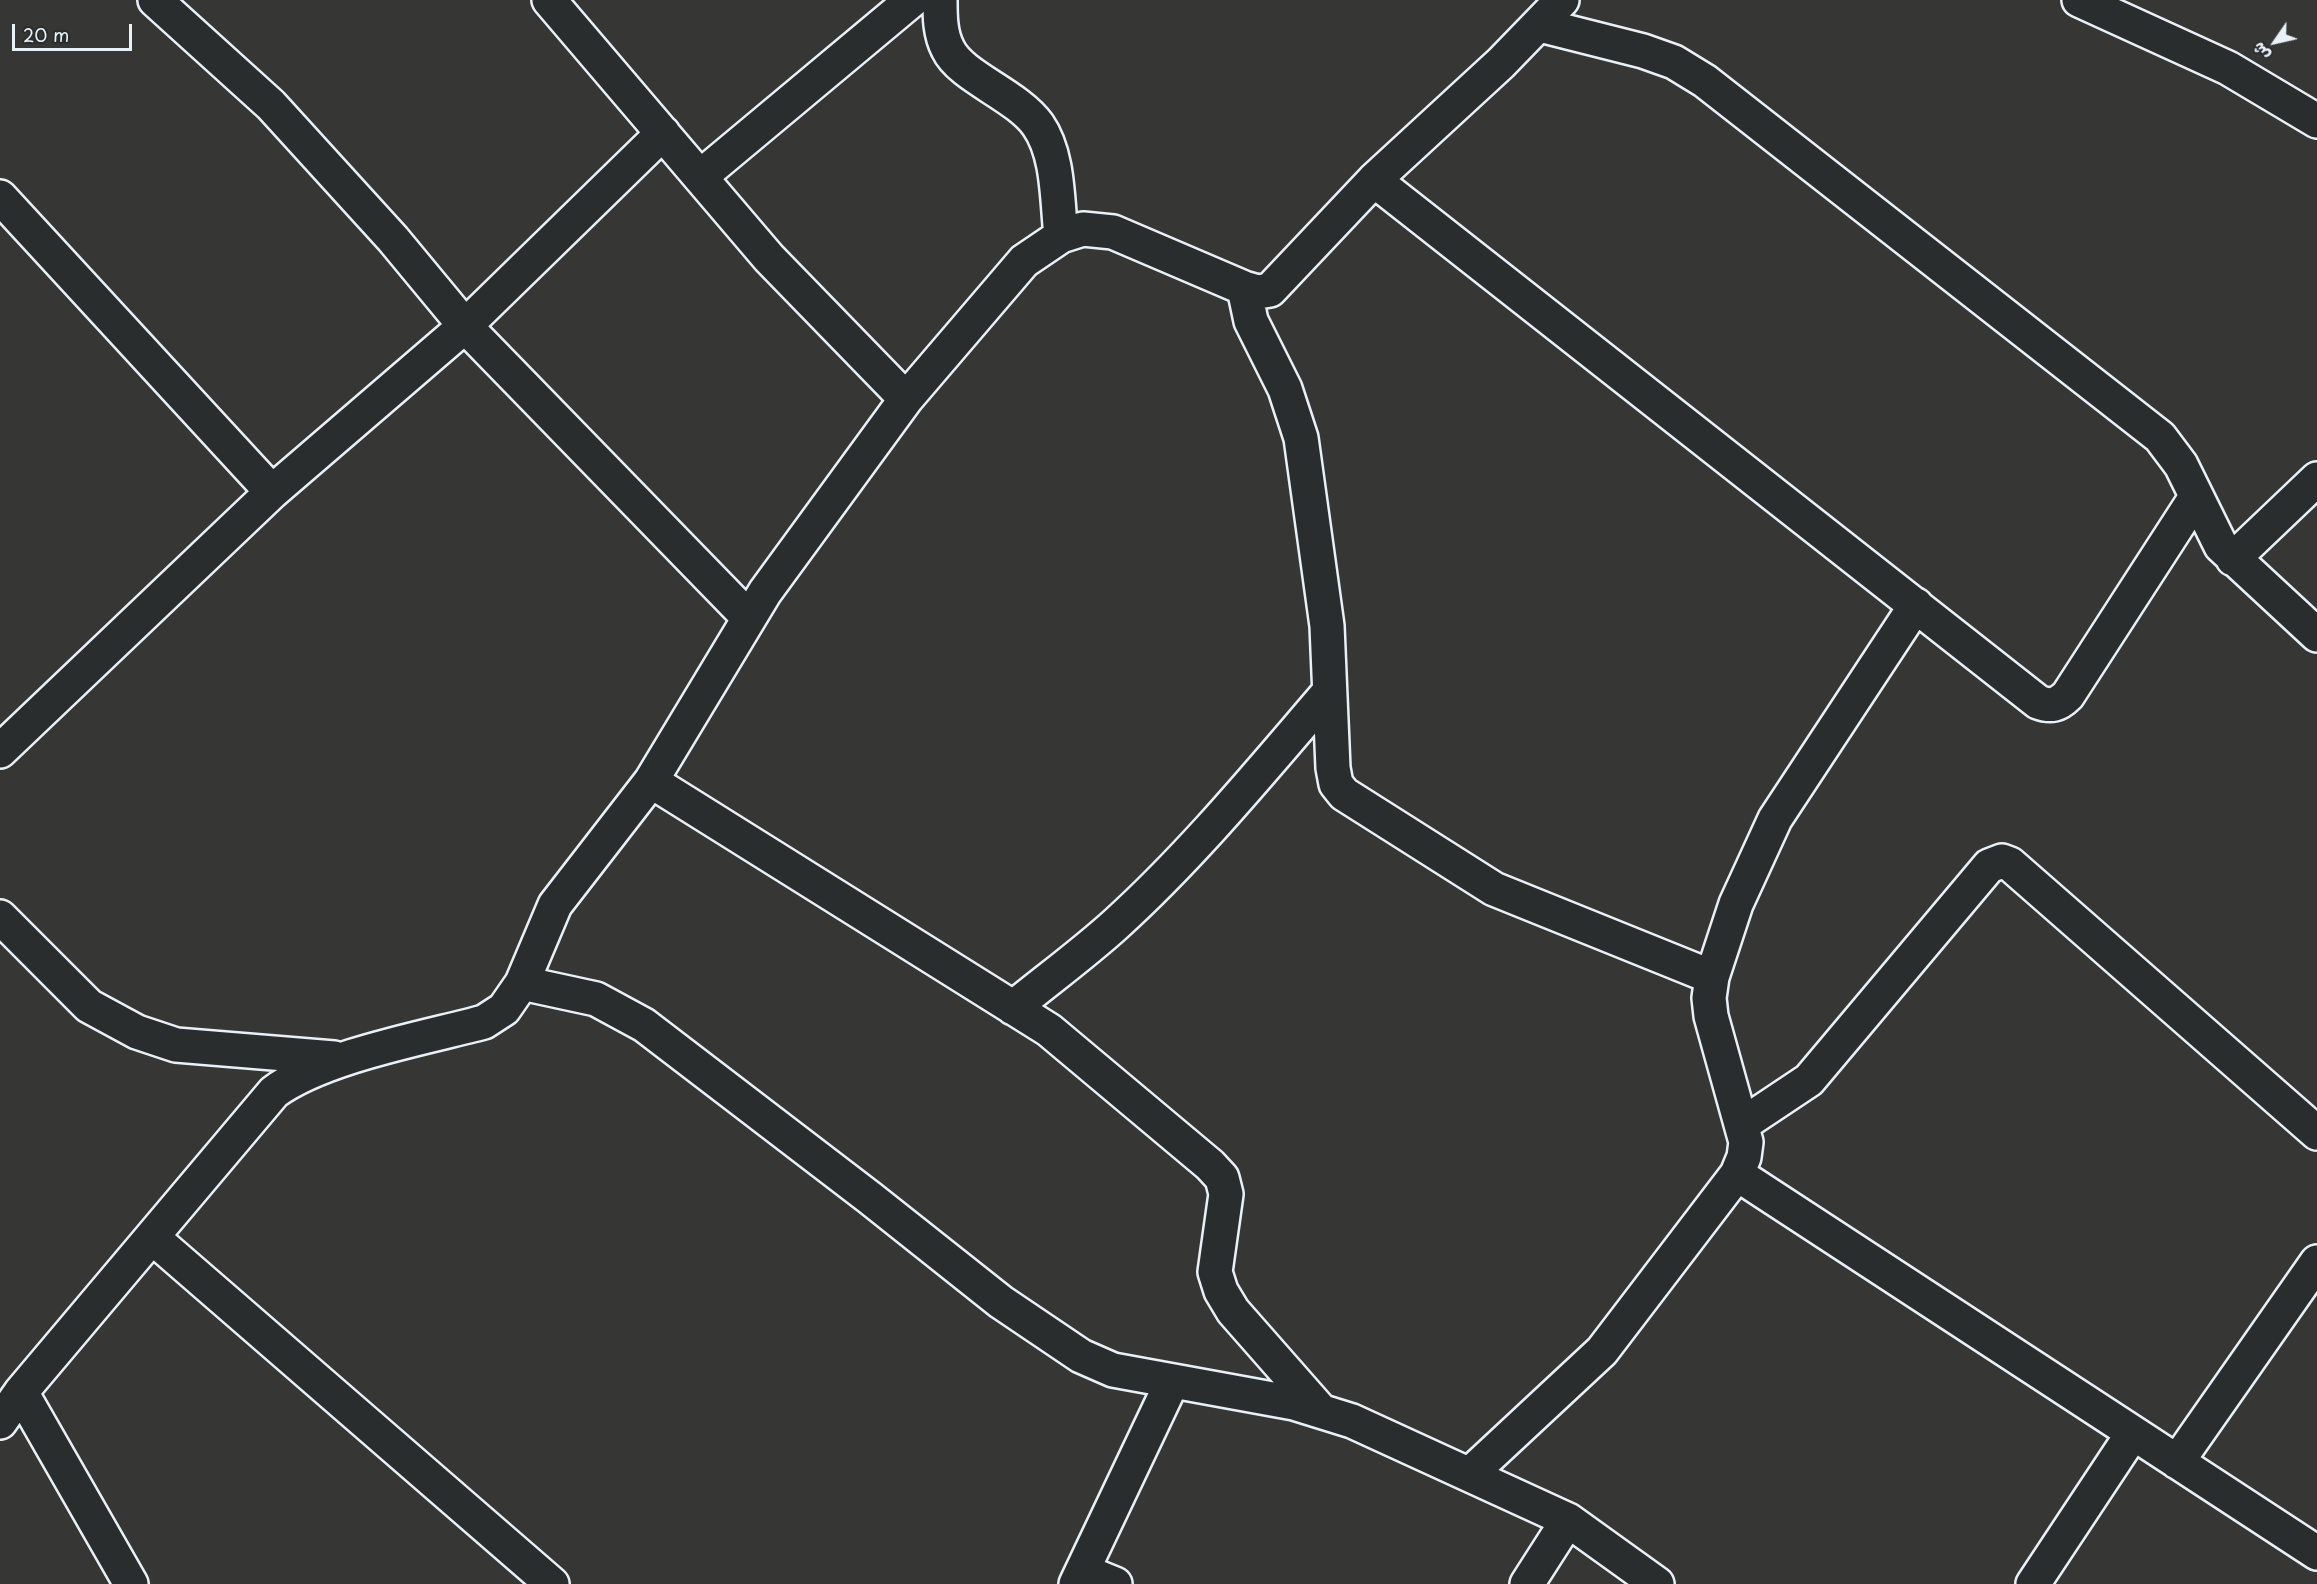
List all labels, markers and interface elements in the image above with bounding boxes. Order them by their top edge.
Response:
scale bar [15,12,135,50]
north arrow [2245,12,2305,72]
text: 20 m [23,21,69,48]
text: ش [2245,38,2275,66]

